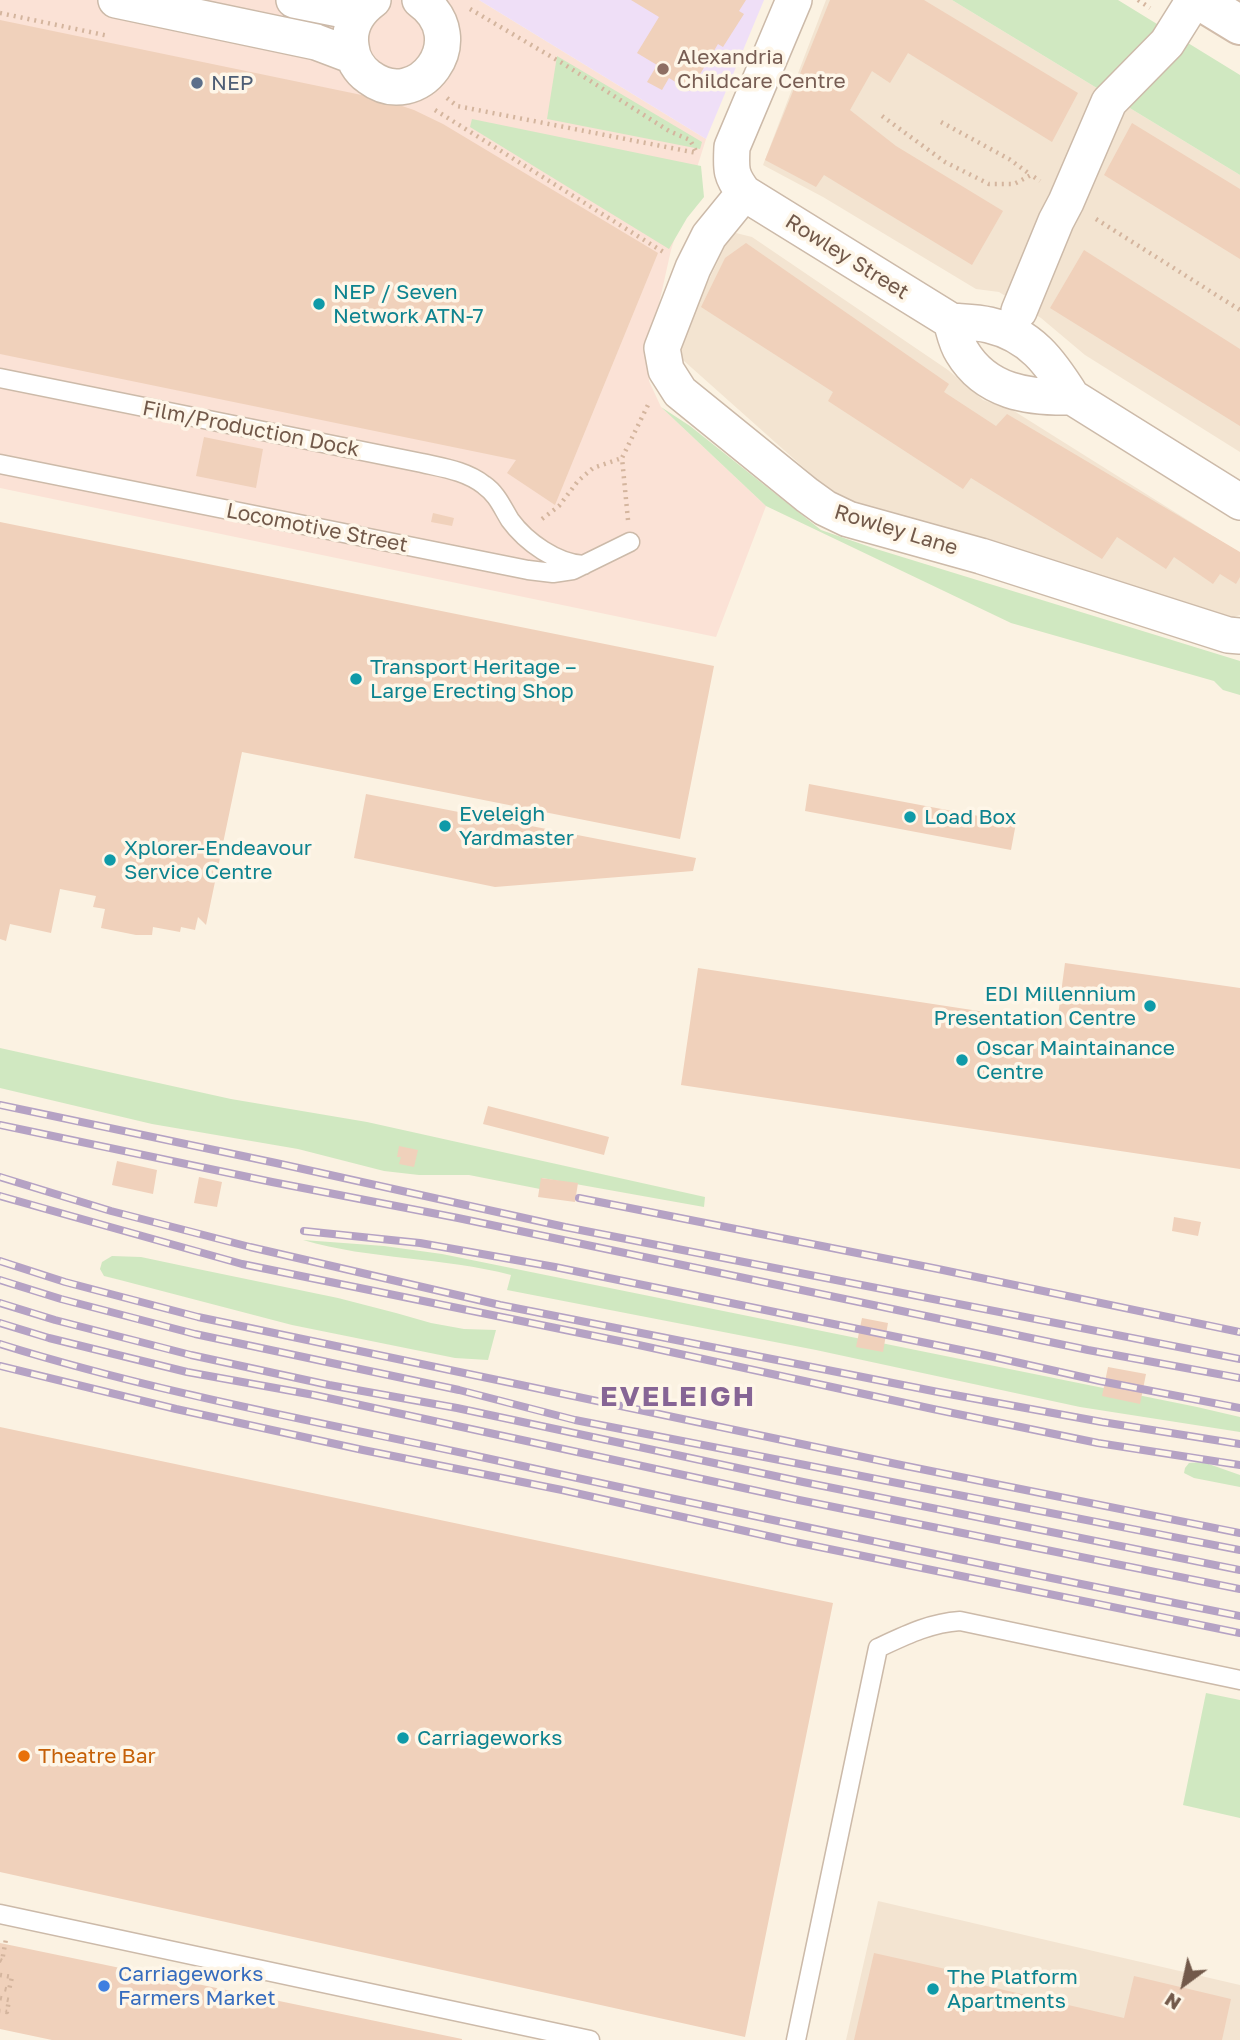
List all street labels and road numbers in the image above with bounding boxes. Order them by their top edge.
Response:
street label: Rowley Street [781,209,913,305]
street label: Film/Production Dock [140,396,362,462]
street label: Locomotive Street [224,498,410,558]
street label: Rowley Lane [831,499,961,561]

